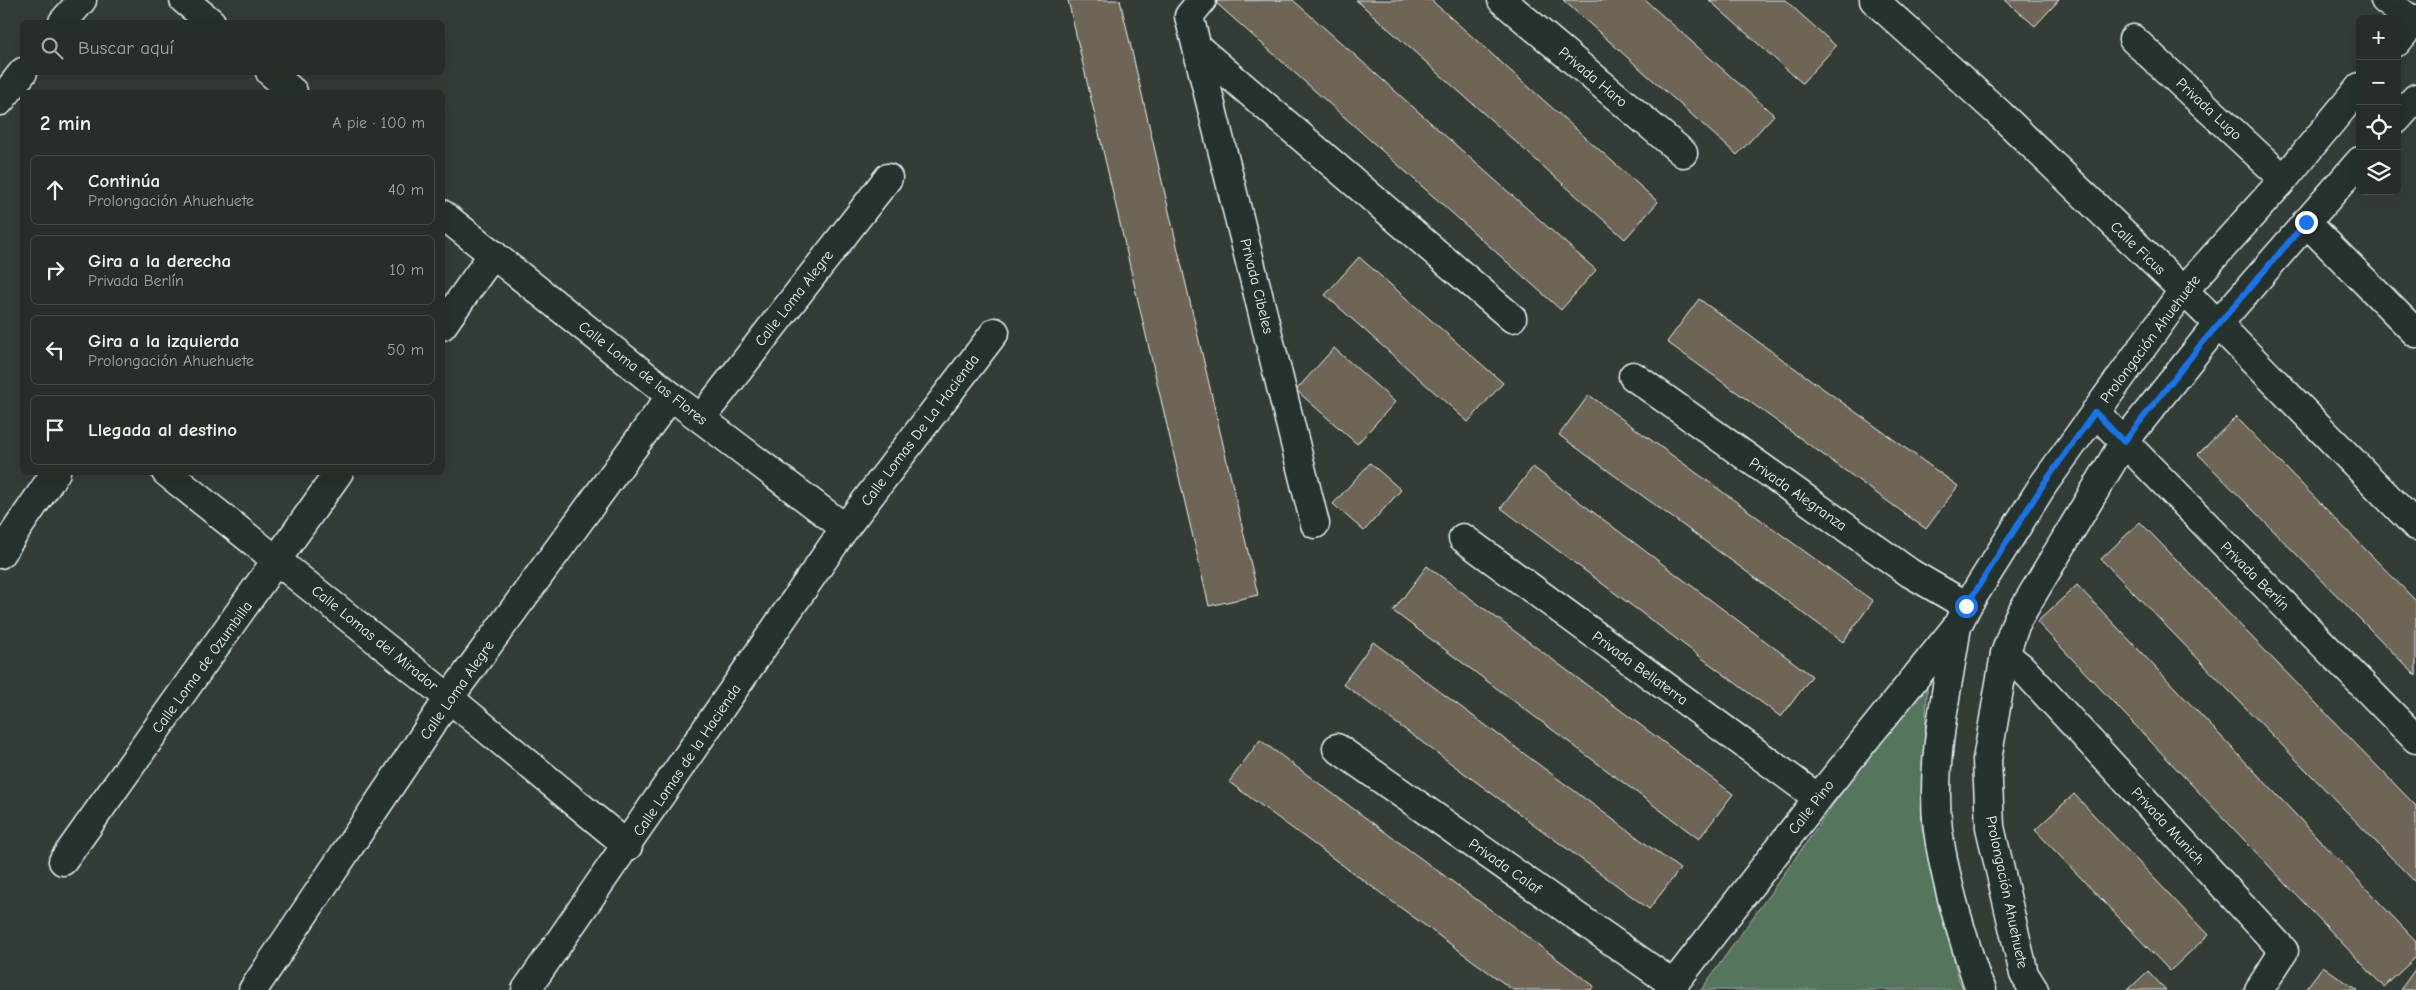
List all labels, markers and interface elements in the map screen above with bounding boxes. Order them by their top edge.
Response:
map controls [2356,15,2401,195]
button: + [2356,15,2401,60]
search box [20,20,445,75]
icon: search [38,34,66,62]
text: Buscar aquí [78,37,174,59]
street label: Privada Haro [1555,43,1631,111]
button: − [2356,60,2401,105]
street label: Privada Lugo [2172,74,2246,144]
button: locate [2356,105,2401,150]
text: 2 min [40,111,91,135]
text: A pie · 100 m [332,114,425,132]
button: layers [2356,150,2401,195]
text: Continúa [88,170,160,192]
icon: ahead [41,176,69,204]
text: 40 m [388,181,424,199]
text: Prolongación Ahuehuete [88,192,254,210]
route end [2295,211,2318,234]
street label: Calle Ficus [2107,217,2169,279]
street label: Privada Cibeles [1236,237,1278,335]
street label: Calle Loma Alegre [751,246,837,350]
text: Gira a la derecha [88,250,231,272]
icon: right [41,256,69,284]
text: 10 m [389,261,424,279]
street label: Prolongación Ahuehuete [2096,271,2204,407]
text: Privada Berlín [88,272,184,290]
street label: Calle Loma de las Flores [575,317,711,429]
text: Gira a la izquierda [88,330,239,352]
icon: left [41,336,69,364]
text: 50 m [387,341,424,359]
street label: Calle Lomas De La Hacienda [857,351,983,509]
text: Prolongación Ahuehuete [88,352,254,370]
icon: arrive [41,416,69,444]
text: Llegada al destino [88,419,237,441]
street label: Privada Alegranza [1746,454,1850,534]
street label: Privada Berlín [2217,538,2293,614]
street label: Calle Lomas del Mirador [308,581,442,695]
route start [1955,595,1978,618]
street label: Calle Loma de Ozumbilla [148,597,256,737]
street label: Privada Bellaterra [1589,627,1691,709]
street label: Calle Loma Alegre [416,637,498,743]
street label: Calle Lomas de la Hacienda [629,680,745,840]
street label: Calle Pino [1784,776,1838,838]
street label: Privada Munich [2128,784,2208,868]
street label: Prolongación Ahuehuete [1982,814,2032,970]
street label: Privada Calaf [1465,834,1545,898]

